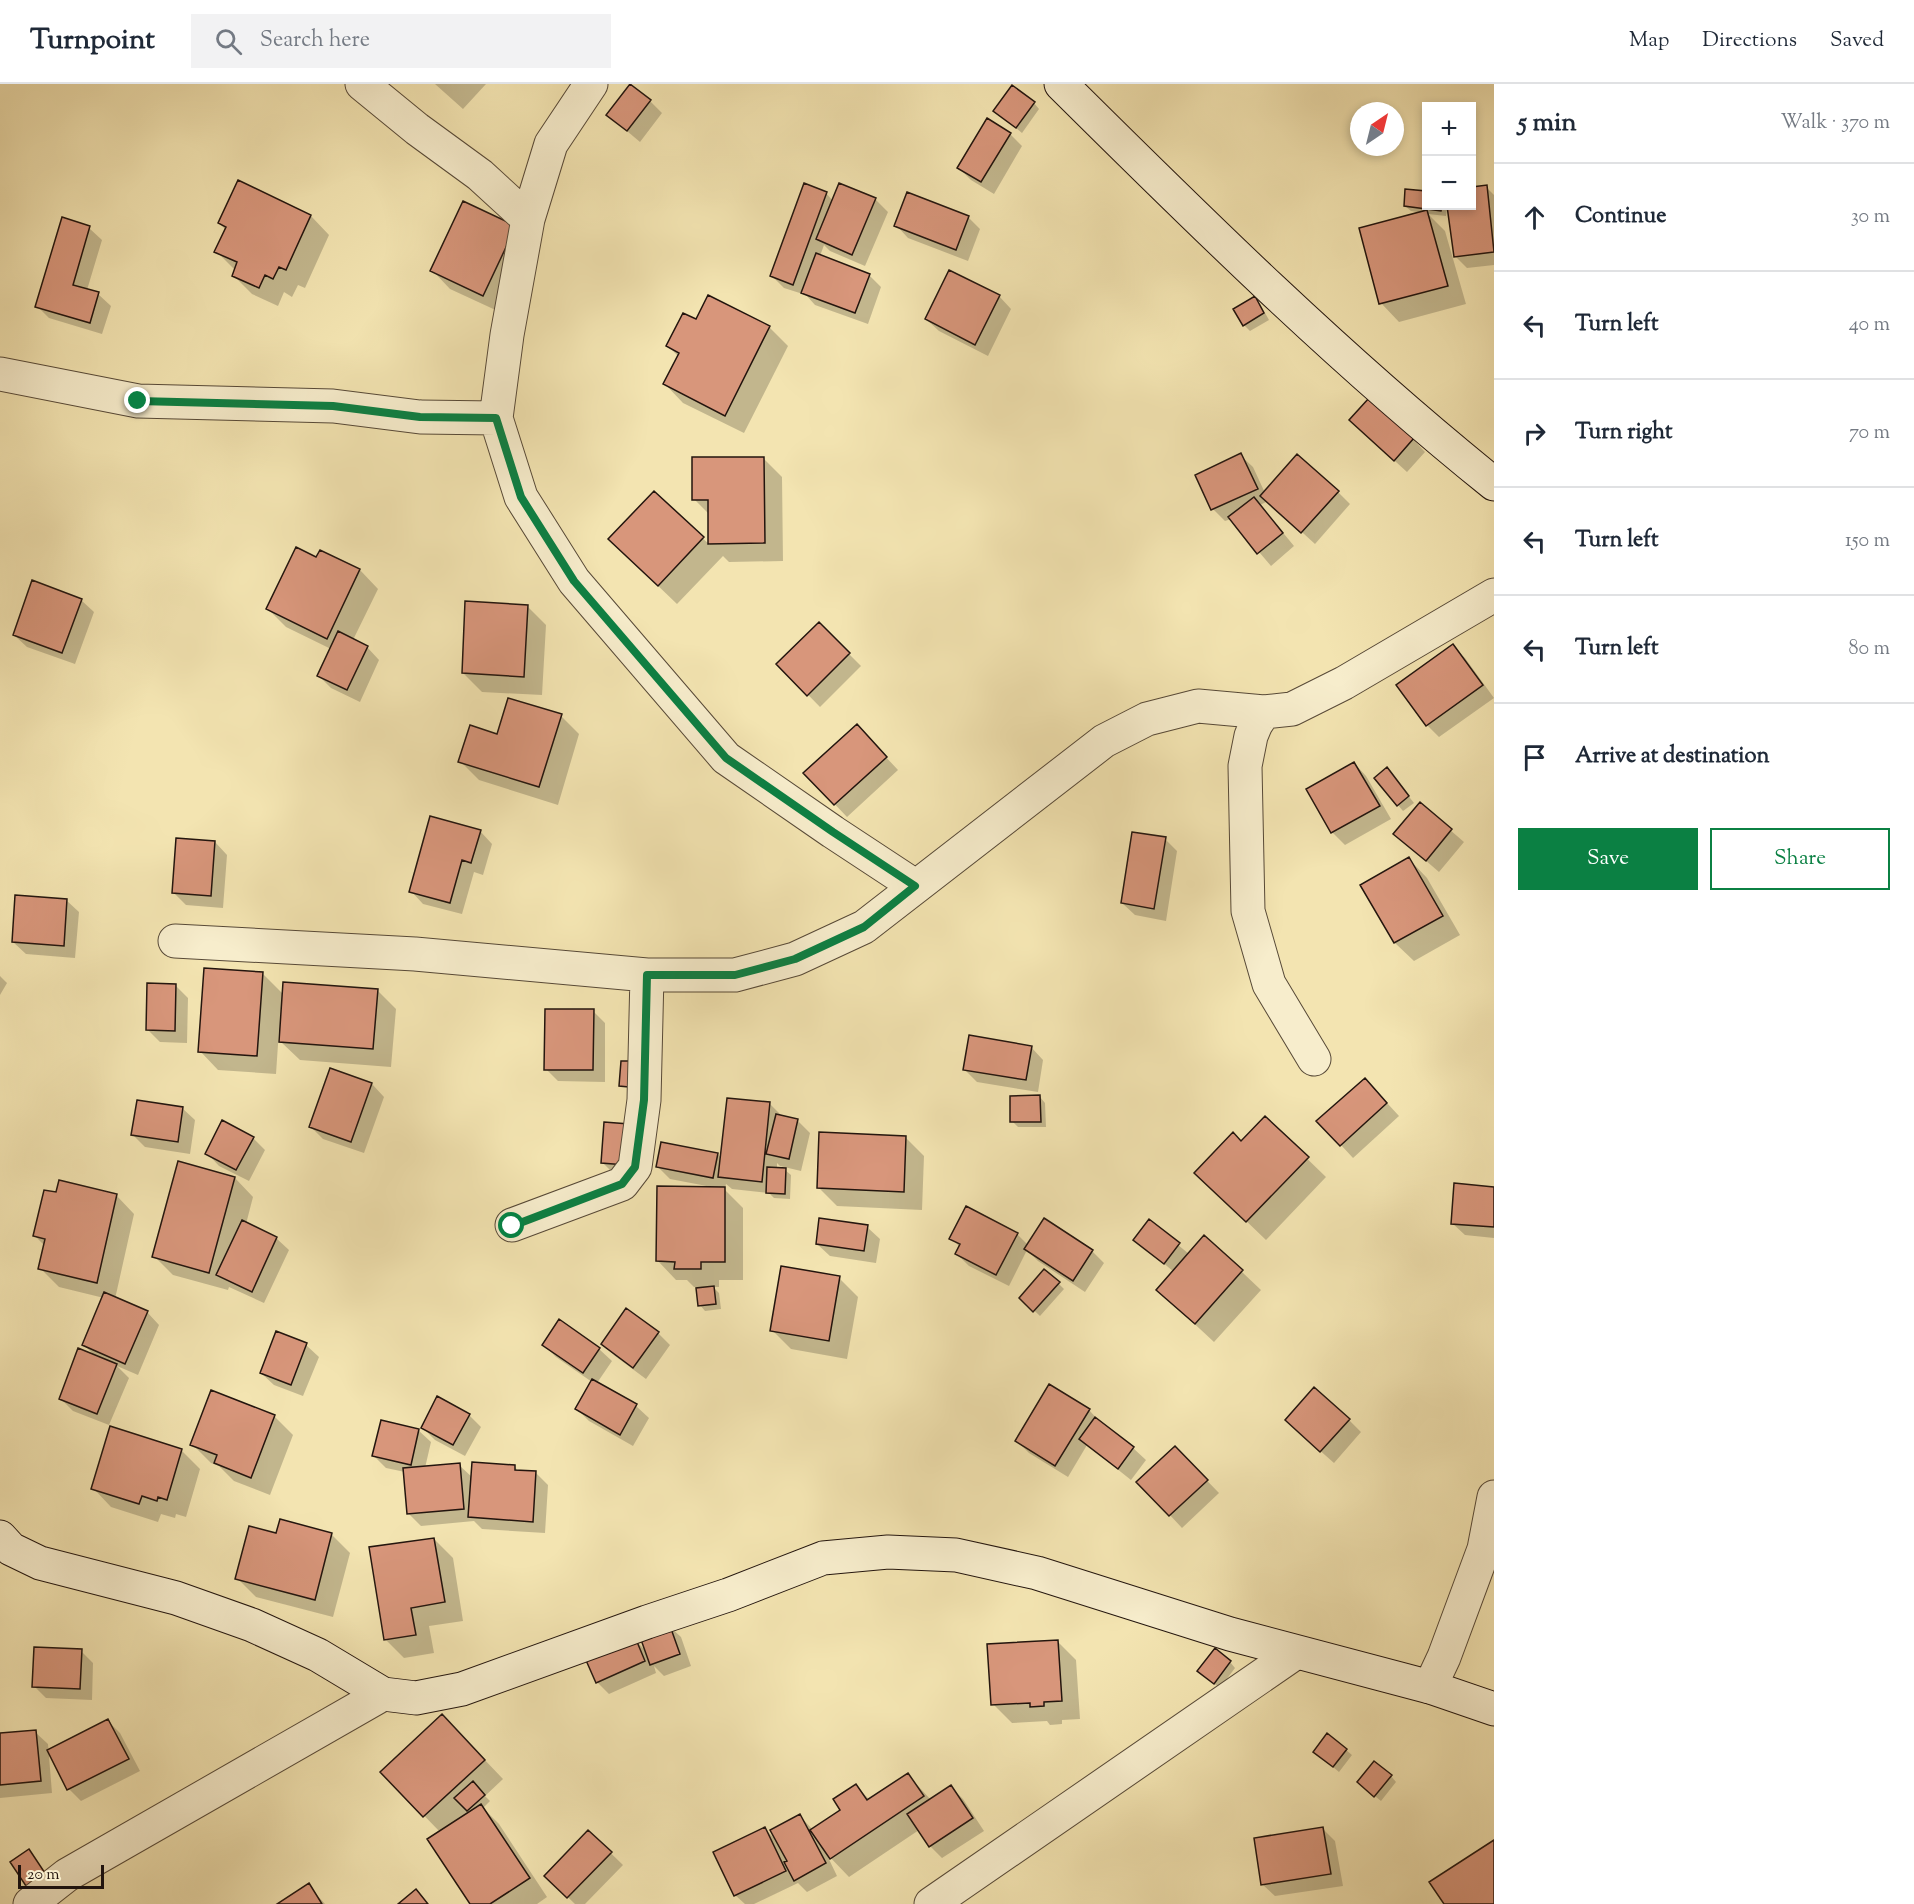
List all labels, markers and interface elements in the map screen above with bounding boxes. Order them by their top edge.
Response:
search box [191,14,611,68]
text: Turnpoint [30,21,155,61]
icon: search [212,25,245,58]
text: Search here [260,25,370,57]
text: Map [1629,26,1669,56]
text: Directions [1702,26,1797,56]
text: Saved [1830,26,1884,56]
north arrow [1350,102,1404,156]
map controls [1422,102,1476,210]
button: + [1422,102,1476,156]
text: 5 min [1518,105,1577,142]
text: Walk · 370 m [1780,109,1890,138]
button: − [1422,156,1476,210]
icon: ahead [1518,201,1551,234]
text: Continue [1575,201,1666,233]
text: 30 m [1851,203,1890,232]
icon: left [1518,309,1551,342]
text: Turn left [1575,309,1658,341]
text: 40 m [1849,311,1890,340]
route end [124,387,150,413]
icon: right [1518,417,1551,450]
text: Turn right [1575,417,1672,449]
text: 70 m [1849,419,1890,448]
icon: left [1518,525,1551,558]
text: Turn left [1575,525,1658,557]
text: 150 m [1845,527,1890,556]
icon: left [1518,633,1551,666]
text: Turn left [1575,633,1658,665]
text: 80 m [1849,635,1890,664]
icon: arrive [1518,741,1551,774]
text: Arrive at destination [1575,741,1770,773]
button: Save [1518,828,1698,890]
button: Share [1710,828,1890,890]
route start [498,1212,524,1238]
scale bar [18,1862,104,1890]
text: 20 m [27,1864,60,1887]

